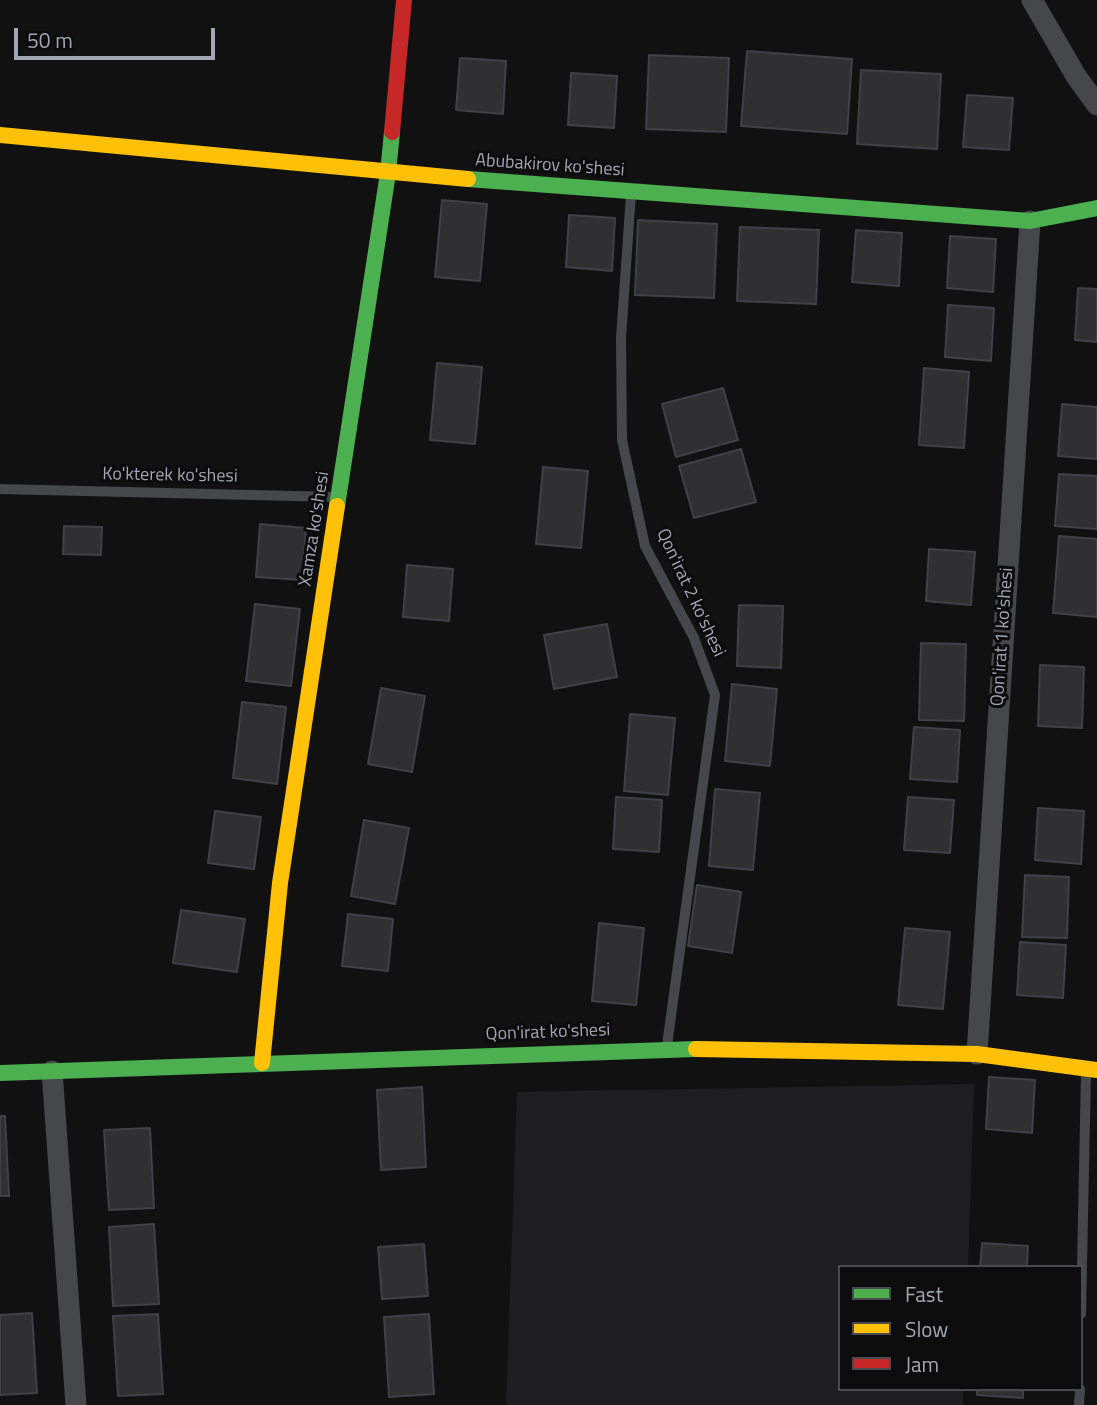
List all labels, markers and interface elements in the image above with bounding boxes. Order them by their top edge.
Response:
scale bar [18,14,219,58]
text: 50 m [27,24,73,56]
street label: Abubakirov ko'shesi [475,150,625,182]
street label: Ko'kterek ko'shesi [102,464,238,488]
street label: Xamza ko'shesi [295,470,335,588]
street label: Qon'irat 2 ko'shesi [651,526,729,660]
street label: Qon'irat 1 ko'shesi [987,567,1019,707]
street label: Qon'irat ko'shesi [485,1020,611,1046]
legend [838,1265,1083,1391]
text: Fast [905,1278,943,1310]
text: Slow [905,1313,948,1345]
text: Jam [905,1348,939,1380]

